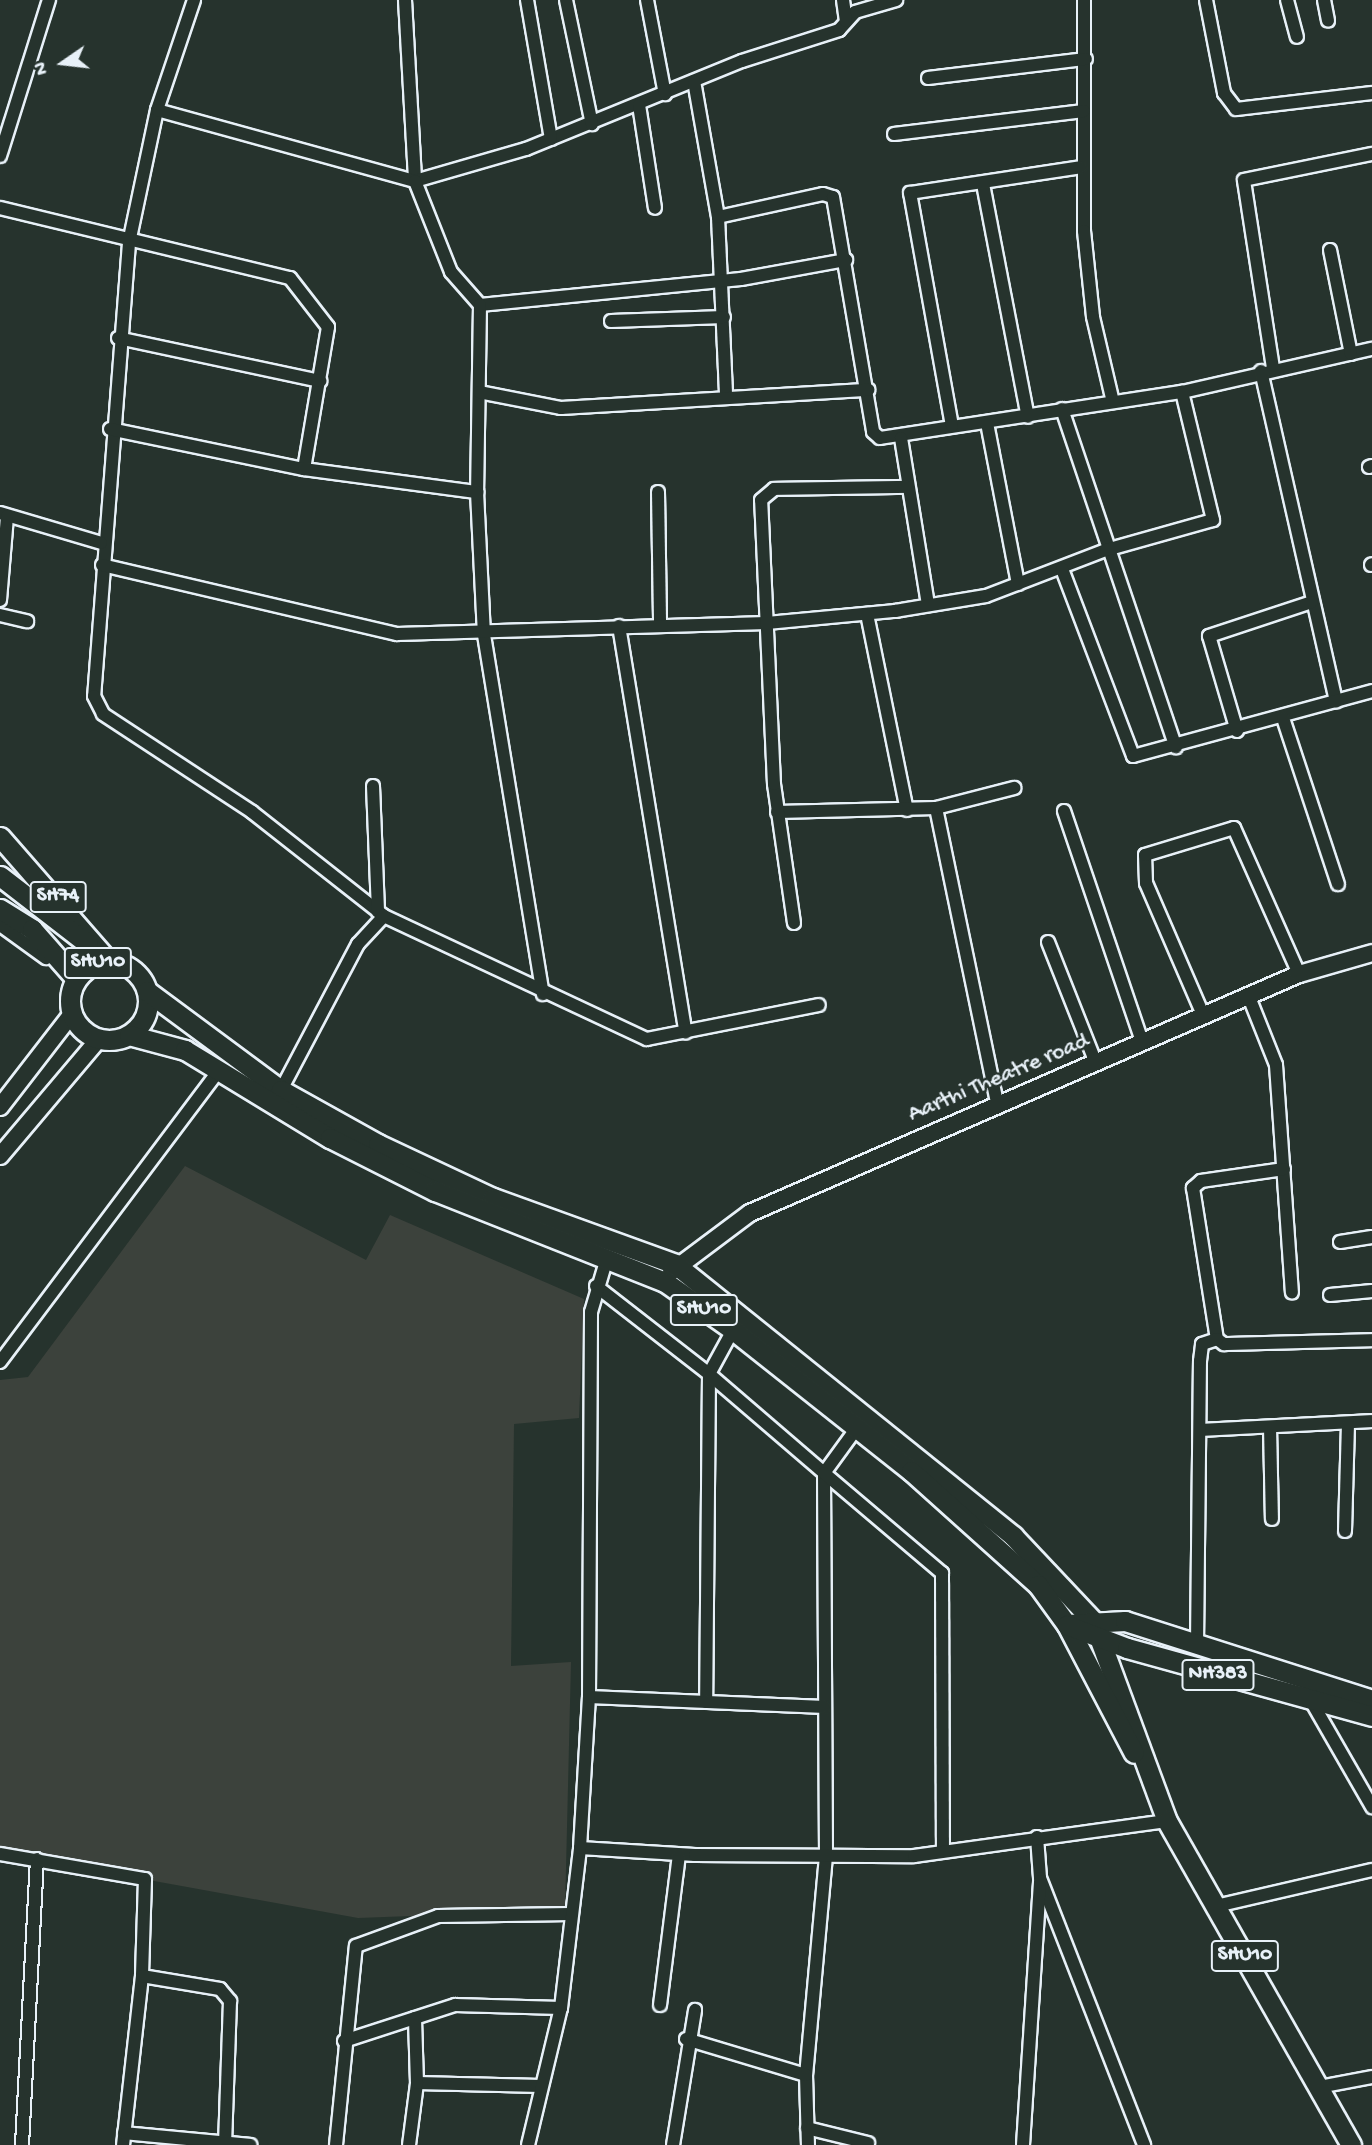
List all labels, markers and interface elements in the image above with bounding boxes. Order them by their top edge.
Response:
north arrow [28,28,98,98]
text: N [29,59,55,77]
road number: SH74 [28,880,88,914]
road number: SHU10 [63,946,133,981]
street label: Aarthi Theatre road [904,1028,1094,1130]
road number: SHU10 [669,1292,739,1328]
road number: NH383 [1181,1658,1255,1692]
road number: SHU10 [1210,1938,1280,1974]

